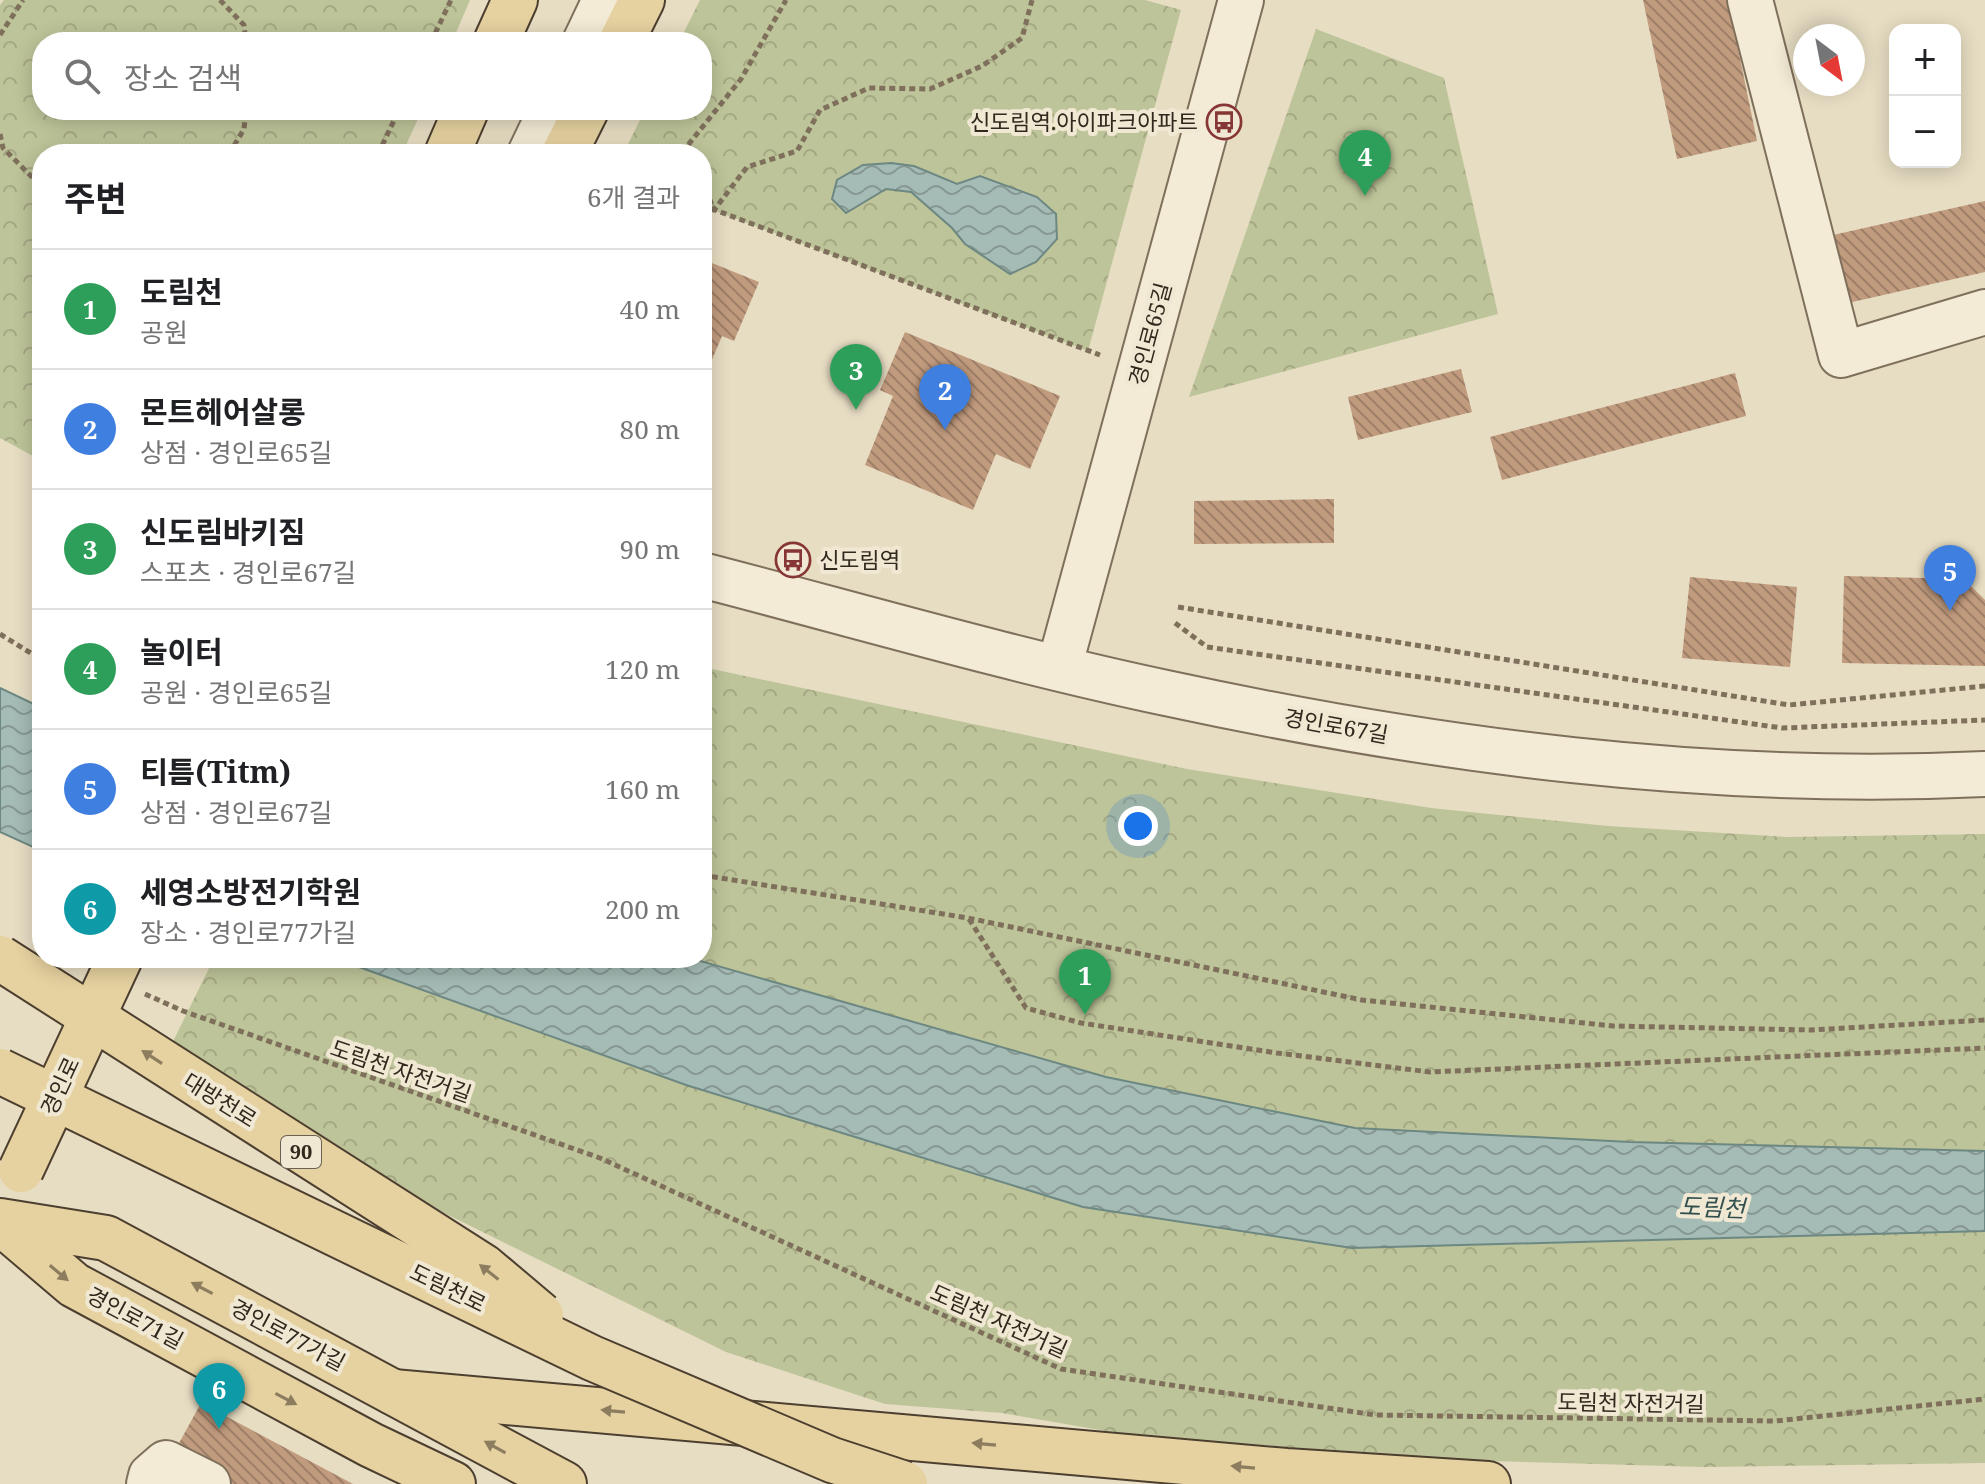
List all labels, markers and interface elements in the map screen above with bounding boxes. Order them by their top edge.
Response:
north arrow [1793,24,1865,96]
map controls [1889,24,1961,168]
button: + [1889,24,1961,96]
search box [32,32,712,120]
icon: search [60,54,104,98]
text: 장소 검색 [124,57,242,98]
button: − [1889,96,1961,168]
bus stop icon: 신도림역.아이파크아파트 [1205,103,1243,141]
place label: 신도림역.아이파크아파트 [970,106,1198,136]
pin: 4 [1339,130,1391,196]
text: 주변 [64,175,127,221]
text: 6개 결과 [587,179,680,215]
text: 도림천 [140,271,223,312]
street label: 경인로65길 [1121,279,1177,389]
text: 1 [83,291,97,327]
text: 40 m [620,291,680,327]
text: 공원 [140,314,188,350]
pin: 3 [830,344,882,410]
pin: 2 [919,364,971,430]
text: 몬트헤어살롱 [140,391,306,432]
text: 2 [83,411,97,447]
text: 80 m [620,411,680,447]
text: 상점 · 경인로65길 [140,434,333,470]
text: 신도림바키짐 [140,511,306,552]
text: 3 [83,531,97,567]
text: 90 m [620,531,680,567]
bus stop icon: 신도림역 [774,541,812,579]
place label: 신도림역 [819,544,900,574]
pin: 5 [1924,545,1976,611]
text: 스포츠 · 경인로67길 [140,554,357,590]
text: 놀이터 [140,631,223,672]
text: 4 [83,651,97,687]
text: 120 m [605,651,680,687]
text: 공원 · 경인로65길 [140,674,333,710]
street label: 경인로67길 [1282,701,1391,749]
text: 티틈(Titm) [140,751,291,792]
text: 5 [83,771,97,807]
text: 160 m [605,771,680,807]
text: 상점 · 경인로67길 [140,794,333,830]
your location [1118,806,1158,846]
text: 세영소방전기학원 [140,871,361,912]
text: 6 [83,891,97,927]
text: 200 m [605,891,680,927]
text: 장소 · 경인로77가길 [140,914,357,950]
pin: 1 [1059,949,1111,1015]
street label: 도림천 자전거길 [327,1032,476,1108]
one-way arrow [142,1050,163,1065]
street label: 경인로 [33,1052,86,1119]
street label: 대방천로 [178,1065,263,1133]
road number: 90 [281,1136,321,1168]
water label: 도림천 [1678,1189,1749,1224]
street label: 도림천로 [405,1256,491,1318]
one-way arrow [49,1264,69,1281]
one-way arrow [479,1265,499,1281]
street label: 도림천 자전거길 [926,1276,1073,1364]
street label: 경인로71길 [82,1279,189,1355]
one-way arrow [190,1282,213,1295]
street label: 경인로77가길 [226,1291,351,1377]
pin: 6 [193,1363,245,1429]
street label: 도림천 자전거길 [1557,1386,1705,1418]
one-way arrow [275,1392,298,1406]
one-way arrow [600,1405,625,1418]
one-way arrow [971,1437,996,1450]
one-way arrow [484,1441,506,1455]
one-way arrow [1230,1460,1255,1473]

